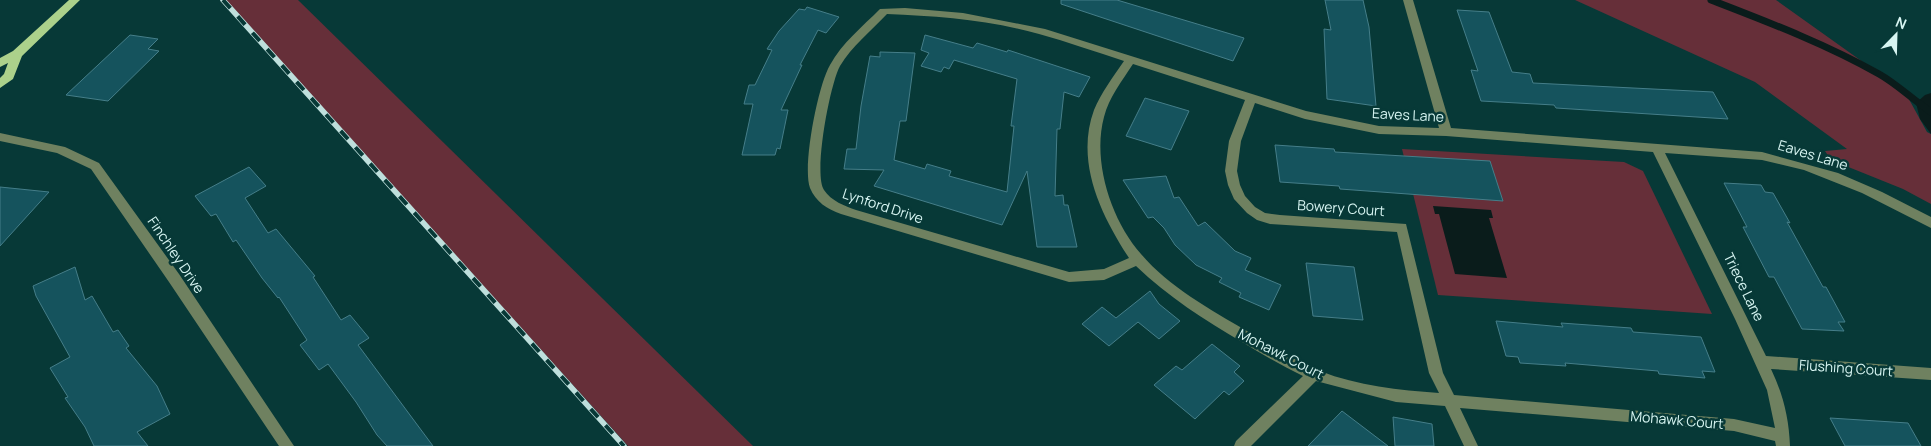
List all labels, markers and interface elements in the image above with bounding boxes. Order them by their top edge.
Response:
north arrow [1871,10,1921,60]
text: N [1893,12,1910,33]
street label: Eaves Lane [1372,103,1444,126]
street label: Eaves Lane [1776,135,1850,174]
street label: Lynford Drive [840,184,926,228]
street label: Bowery Court [1297,195,1386,220]
street label: Finchley Drive [144,213,209,297]
street label: Triece Lane [1720,249,1769,324]
street label: Mohawk Court [1235,324,1328,383]
street label: Flushing Court [1798,355,1894,380]
street label: Mohawk Court [1630,406,1725,433]

